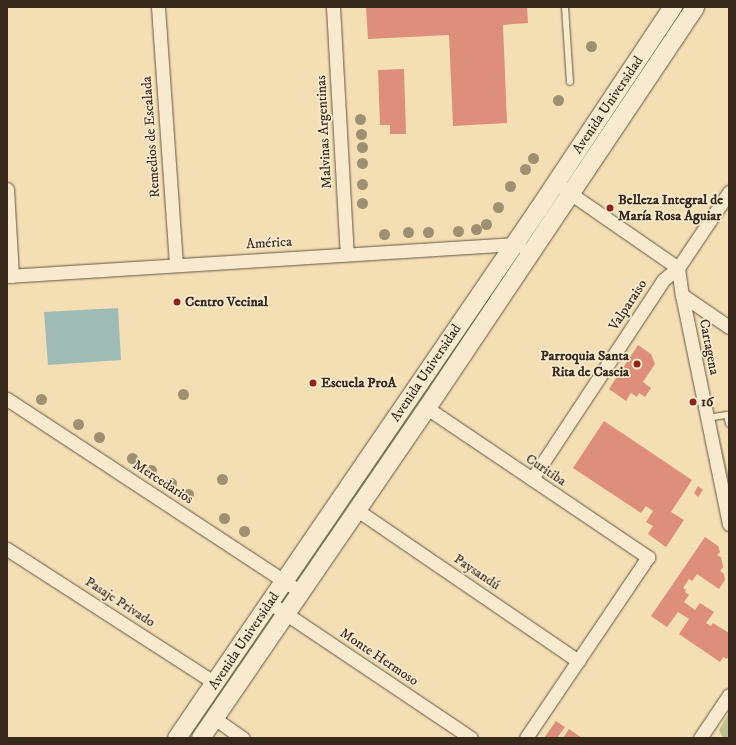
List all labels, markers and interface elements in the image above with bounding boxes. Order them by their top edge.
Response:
street label: Avenida Universidad [569,53,647,157]
street label: Malvinas Argentinas [313,75,335,189]
street label: Remedios de Escalada [138,76,164,198]
place label: Belleza Integral de María Rosa Aguiar [618,192,723,224]
marker: Belleza Integral de María Rosa Aguiar [605,203,615,213]
street label: América [246,233,292,253]
street label: Valparaiso [605,276,651,334]
place label: Centro Vecinal [185,294,268,310]
marker: Centro Vecinal [172,297,182,307]
street label: Cartagena [695,318,723,376]
street label: Avenida Universidad [387,321,465,425]
place label: Parroquia Santa Rita de Cascia [540,348,629,380]
marker: Parroquia Santa Rita de Cascia [632,359,642,369]
place label: Escuela ProA [321,375,396,391]
marker: Escuela ProA [308,378,318,388]
place label: 16 [701,394,713,410]
marker: 16 [688,397,698,407]
street label: Curitiba [522,450,570,490]
street label: Mercedarios [130,456,196,508]
street label: Paysandú [451,550,503,594]
street label: Pasaje Privado [82,573,158,631]
street label: Avenida Universidad [205,589,283,693]
street label: Monte Hermoso [336,625,422,689]

